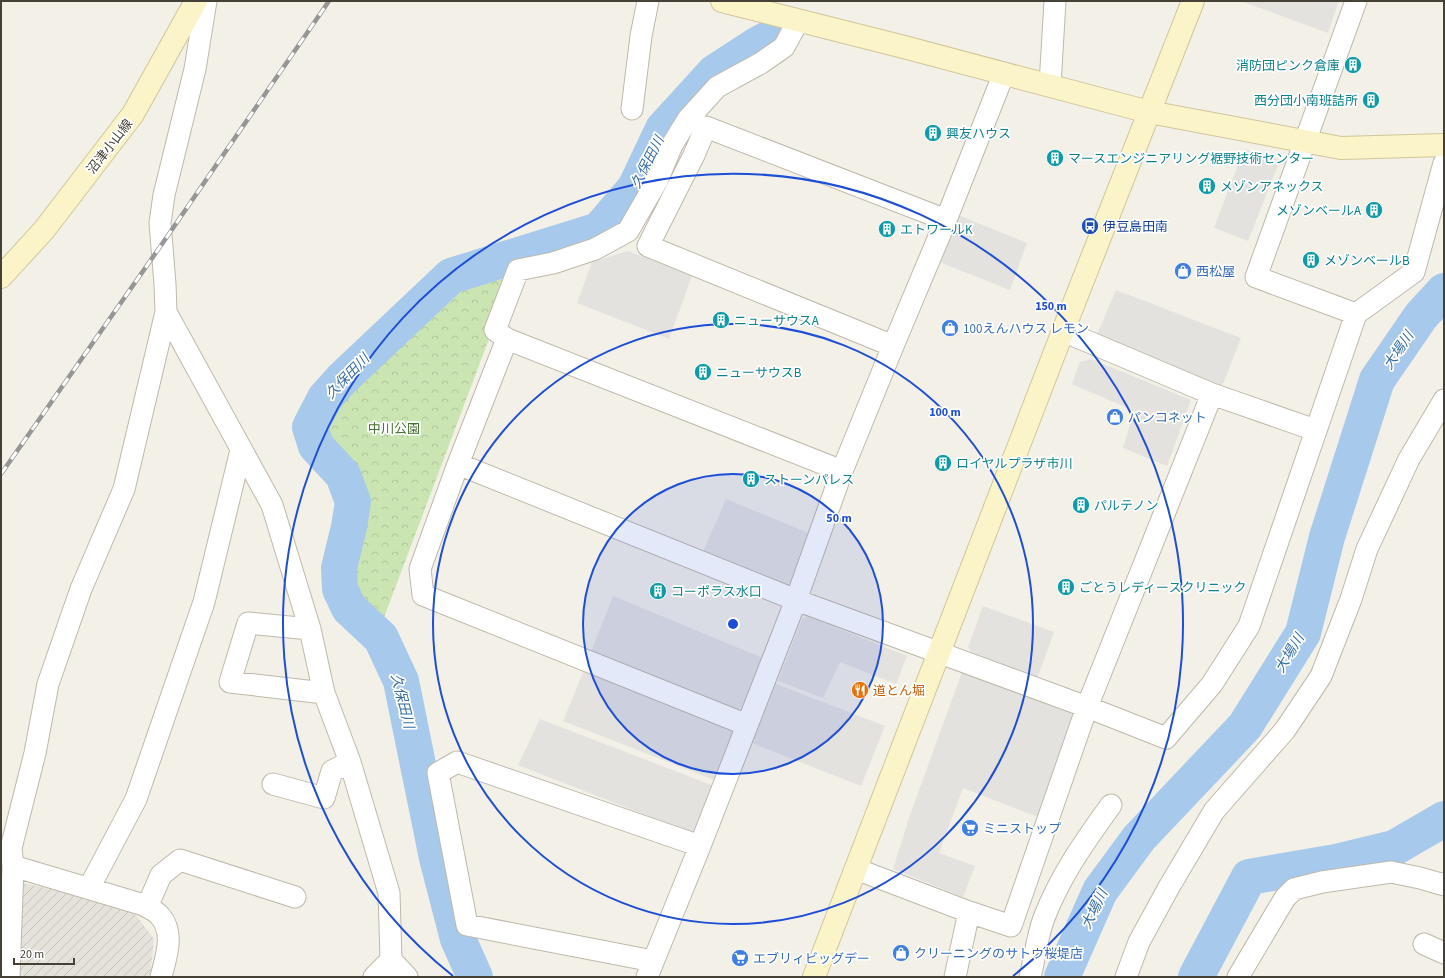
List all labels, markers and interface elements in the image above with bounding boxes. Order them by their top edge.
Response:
building icon: 消防団ピンク倉庫 [1343,55,1363,75]
place label: 消防団ピンク倉庫 [1236,57,1340,75]
building icon: 西分団小南班詰所 [1361,90,1381,110]
place label: 西分団小南班詰所 [1254,92,1358,110]
street label: 沼津小山線 [83,115,137,178]
building icon: 興友ハウス [923,123,943,143]
place label: 興友ハウス [946,125,1011,143]
water label: 久保田川 [626,131,670,192]
building icon: マースエンジニアリング裾野技術センター [1045,148,1065,168]
place label: マースエンジニアリング裾野技術センター [1068,150,1314,168]
building icon: メゾンアネックス [1197,176,1217,196]
place label: メゾンアネックス [1220,178,1324,196]
building icon: メゾンベールA [1364,200,1384,220]
place label: メゾンベールA [1276,202,1362,220]
bus stop icon: 伊豆島田南 [1080,216,1100,236]
place label: 伊豆島田南 [1103,218,1168,236]
building icon: エトワールK [877,219,897,239]
place label: エトワールK [900,221,973,239]
building icon: メゾンベールB [1301,250,1321,270]
place label: メゾンベールB [1324,252,1410,270]
shop icon: 西松屋 [1173,261,1193,281]
place label: 西松屋 [1196,263,1235,281]
text: 150 m [1035,298,1067,315]
building icon: ニューサウスA [711,310,731,330]
place label: ニューサウスA [734,312,820,330]
shop icon: 100えんハウス レモン [940,318,960,338]
place label: 100えんハウス レモン [963,320,1089,338]
water label: 大場川 [1379,326,1420,374]
water label: 久保田川 [321,348,376,404]
building icon: ニューサウスB [693,362,713,382]
place label: ニューサウスB [716,364,802,382]
text: 100 m [929,404,961,421]
shop icon: パンコネット [1105,407,1125,427]
place label: パンコネット [1128,409,1207,427]
park label: 中川公園 [368,420,420,438]
building icon: ロイヤルプラザ市川 [933,453,953,473]
place label: ロイヤルプラザ市川 [956,455,1073,473]
building icon: ストーンパレス [741,469,761,489]
place label: ストーンパレス [764,471,854,489]
building icon: パルテノン [1071,495,1091,515]
place label: パルテノン [1094,497,1159,515]
text: 50 m [826,510,852,527]
building icon: ごとうレディースクリニック [1056,577,1076,597]
place label: ごとうレディースクリニック [1079,579,1246,597]
building icon: コーポラス水口 [648,581,668,601]
place label: コーポラス水口 [671,583,762,601]
centre of rings [726,617,740,631]
water label: 大場川 [1270,629,1310,677]
water label: 久保田川 [386,672,419,733]
restaurant icon: 道とん堀 [850,680,870,700]
place label: 道とん堀 [873,682,925,700]
supermarket icon: ミニストップ [960,818,980,838]
place label: ミニストップ [983,820,1061,838]
water label: 大場川 [1077,884,1114,933]
scale bar [14,940,74,966]
shop icon: クリーニングのサトウ桜堤店 [891,943,911,963]
place label: クリーニングのサトウ桜堤店 [914,945,1083,963]
text: 20 m [20,946,44,963]
supermarket icon: エブリィビッグデー [730,948,750,968]
place label: エブリィビッグデー [753,950,870,968]

